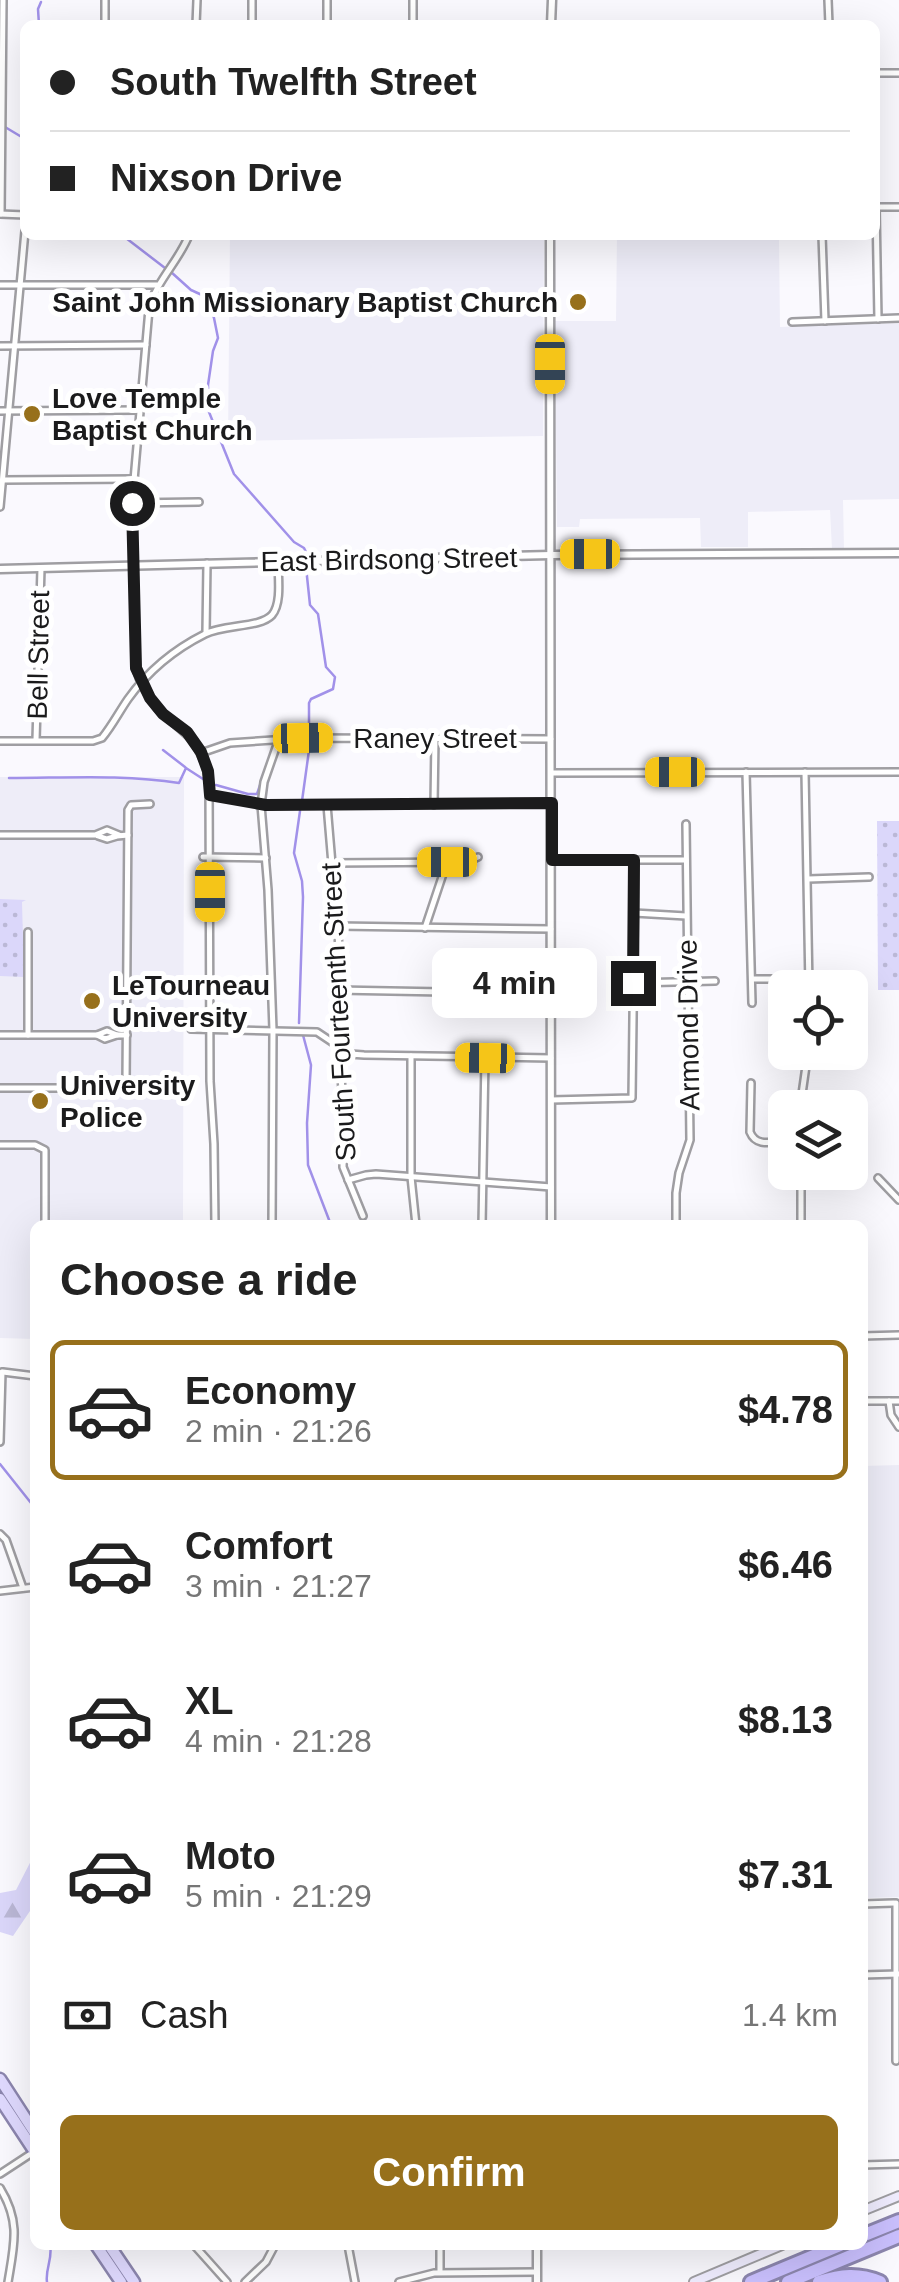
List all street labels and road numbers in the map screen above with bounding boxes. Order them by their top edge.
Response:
street label: East Birdsong Street [260,542,518,577]
street label: Bell Street [22,590,55,720]
street label: Raney Street [353,723,517,754]
street label: South Fourteenth Street [315,862,362,1162]
street label: Armond Drive [672,939,705,1111]

